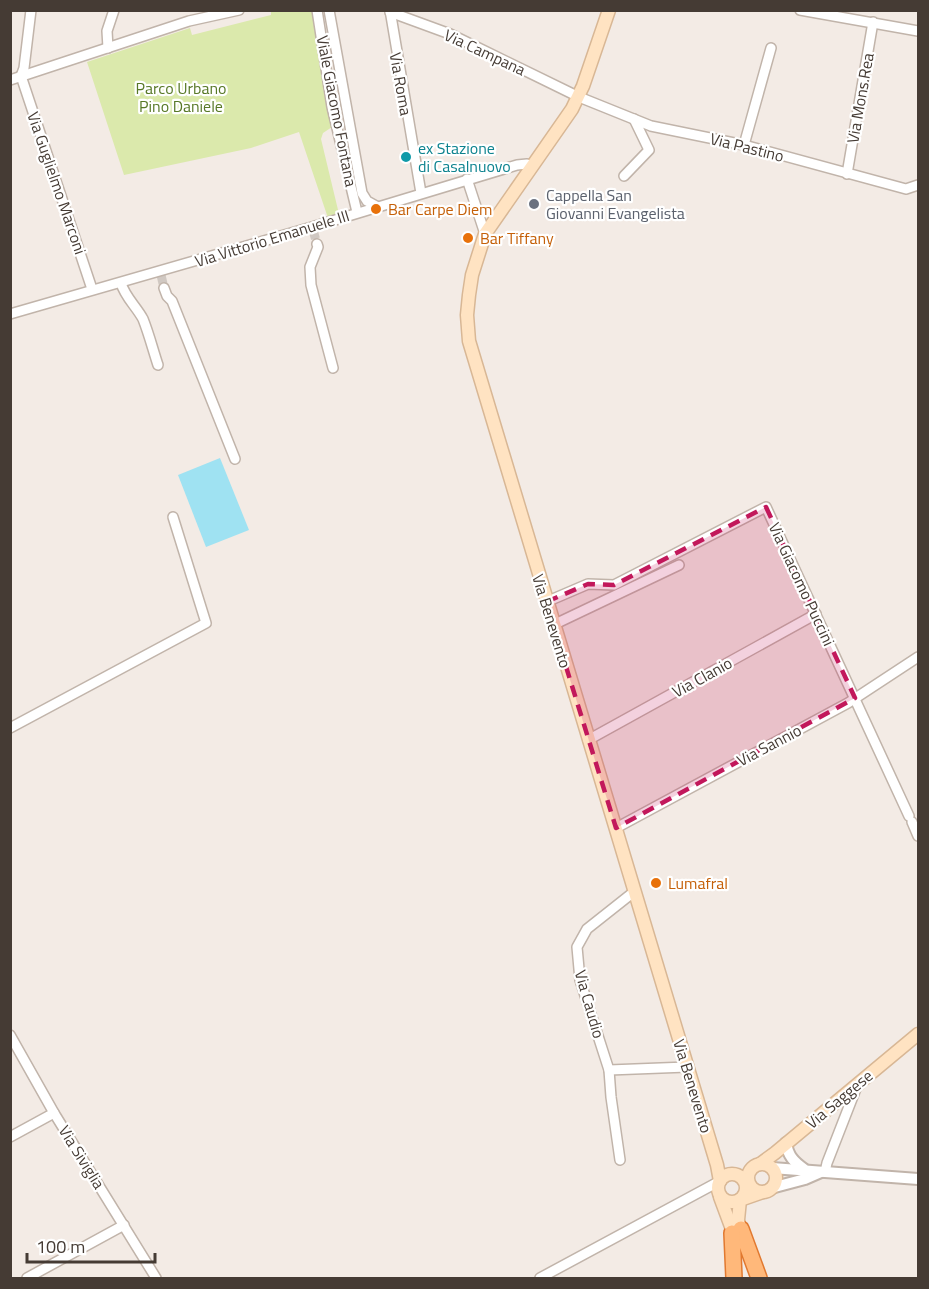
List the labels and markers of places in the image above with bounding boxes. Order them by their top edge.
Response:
place label: ex Stazione di Casalnuovo [418,136,511,178]
marker: ex Stazione di Casalnuovo [399,150,413,164]
place label: Cappella San Giovanni Evangelista [546,183,685,225]
place label: Bar Carpe Diem [388,197,493,221]
marker: Cappella San Giovanni Evangelista [527,197,541,211]
marker: Bar Carpe Diem [369,202,383,216]
place label: Bar Tiffany [480,226,554,250]
marker: Bar Tiffany [461,231,475,245]
place label: Lumafral [668,871,728,895]
marker: Lumafral [649,876,663,890]

